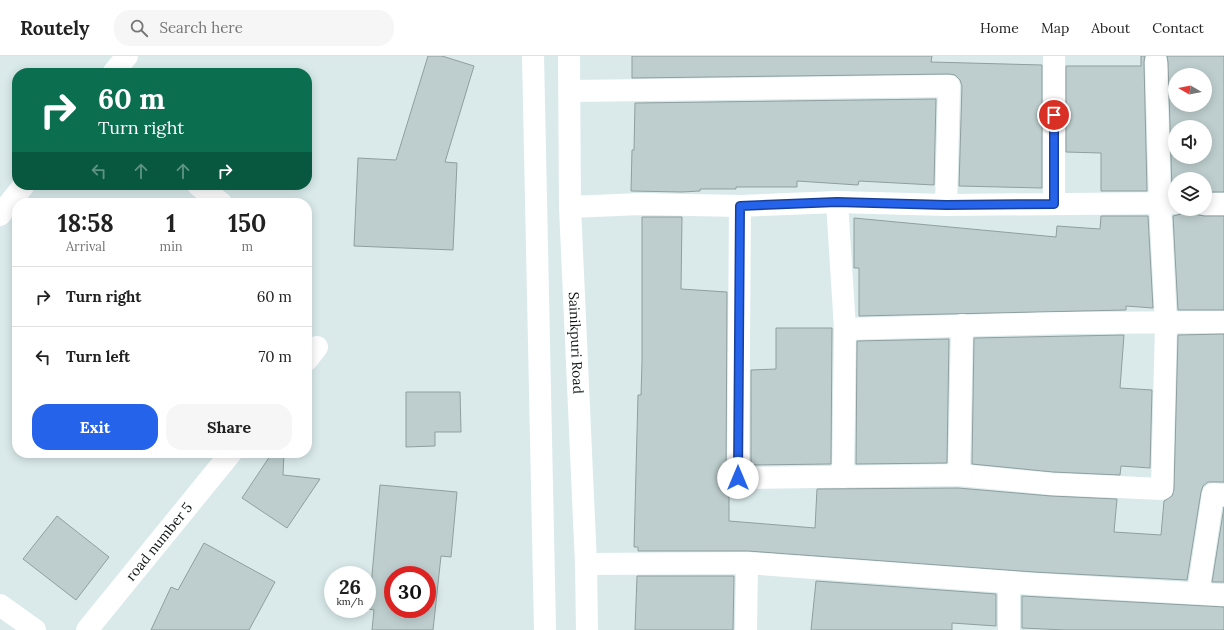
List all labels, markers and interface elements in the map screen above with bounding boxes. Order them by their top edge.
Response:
search box [114,10,394,46]
text: Routely [20,16,90,40]
icon: search [128,17,150,39]
text: Search here [160,18,243,37]
text: Home [980,19,1019,37]
text: Map [1041,19,1069,37]
text: About [1091,19,1130,37]
text: Contact [1152,19,1204,37]
north arrow [1168,68,1212,112]
map controls [1168,68,1212,216]
text: 60 m [98,81,165,117]
icon: right [32,84,84,136]
pin [1037,98,1071,132]
icon: arrive [1043,104,1065,126]
text: Turn right [98,116,184,139]
button: sound [1168,120,1212,164]
icon: left [88,160,110,182]
icon: ahead [130,160,152,182]
icon: ahead [172,160,194,182]
icon: right [214,160,236,182]
button: layers [1168,172,1212,216]
text: 18:58 [58,208,114,239]
text: 1 [166,208,176,239]
text: 150 [228,208,266,239]
text: Arrival [66,238,106,255]
text: min [160,238,183,255]
text: m [242,238,253,255]
icon: right [32,286,54,308]
text: Turn right [66,287,142,306]
text: 60 m [257,287,292,306]
street label: Sainikpuri Road [565,292,587,394]
icon: left [32,346,54,368]
text: Turn left [66,347,130,366]
text: 70 m [258,347,292,366]
button: Exit [32,404,158,450]
button: Share [166,404,292,450]
position arrow [717,457,759,499]
street label: road number 5 [122,499,196,584]
speed limit sign: 30 [384,566,436,618]
text: 26 [339,574,361,599]
text: km/h [336,595,364,608]

